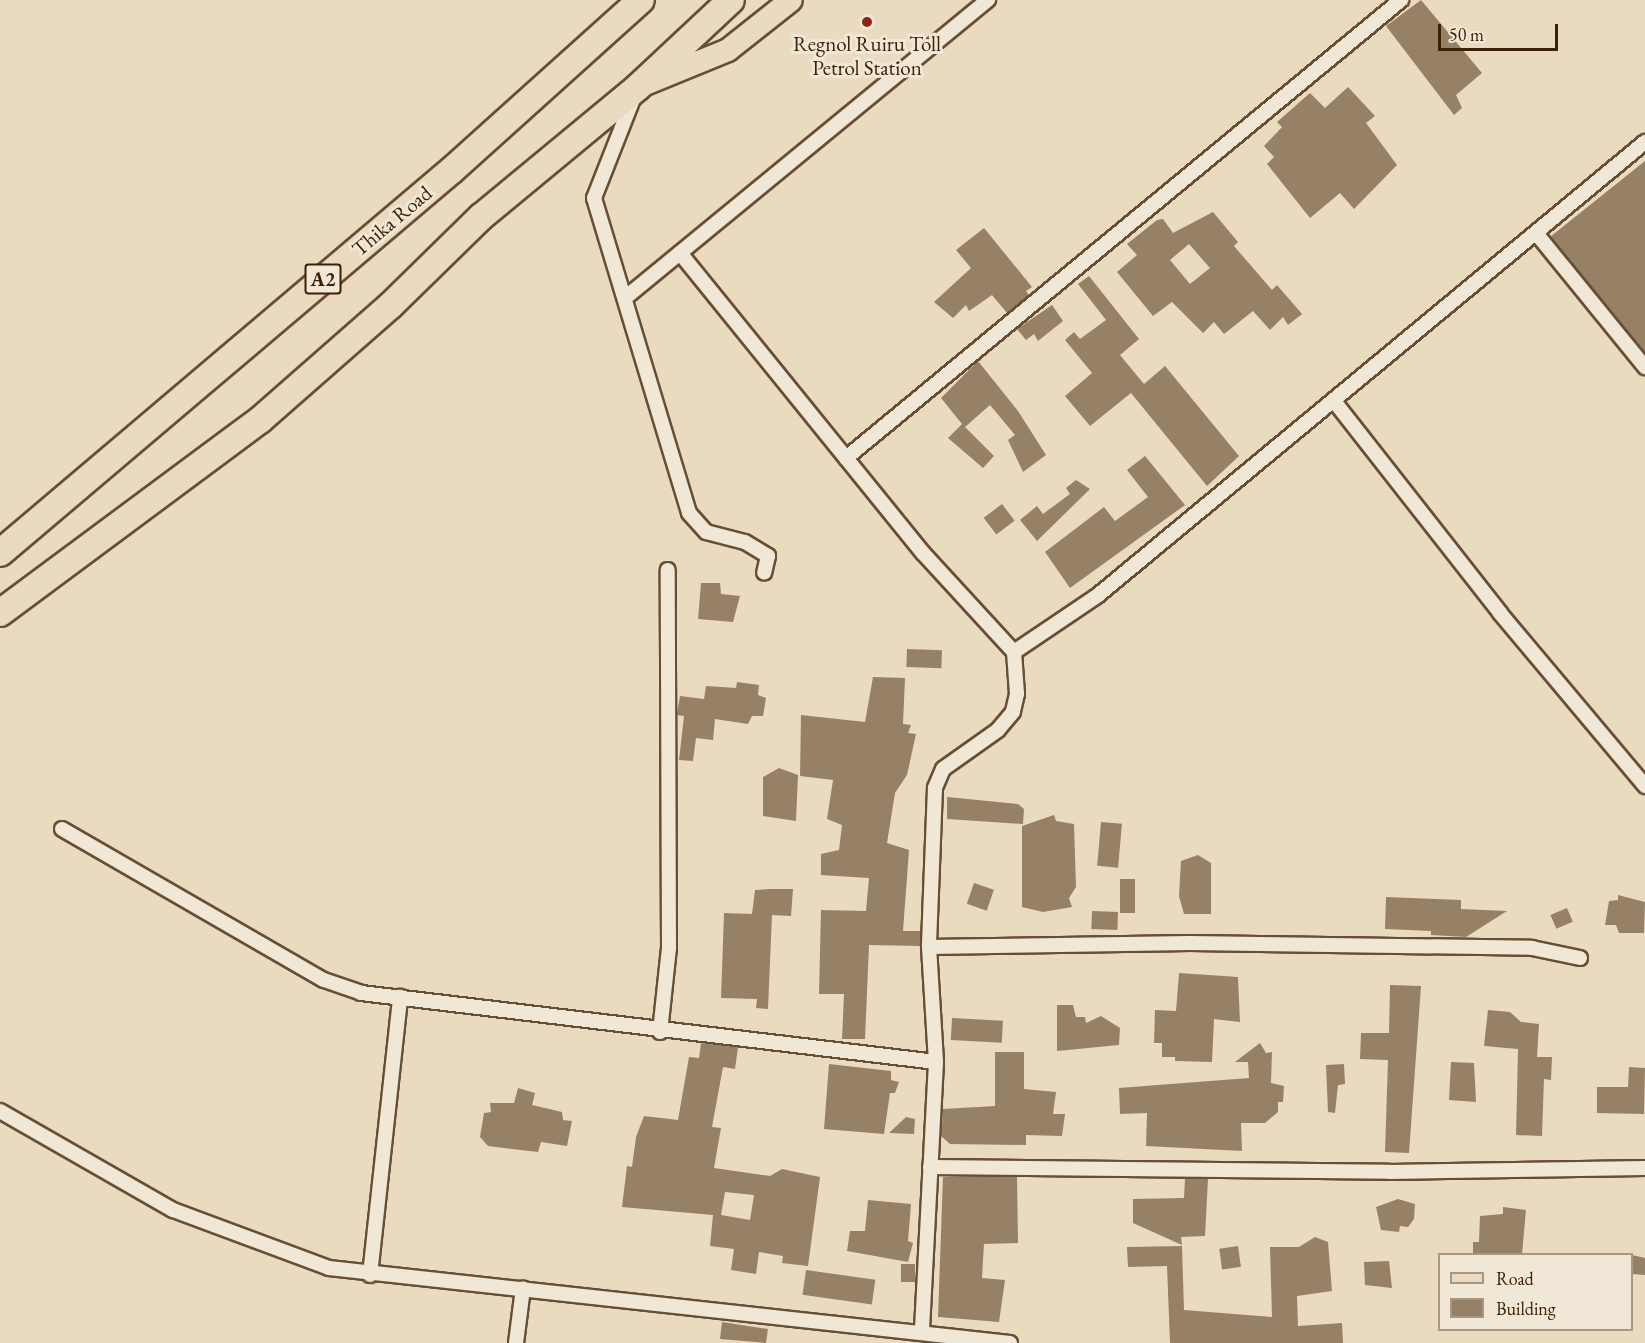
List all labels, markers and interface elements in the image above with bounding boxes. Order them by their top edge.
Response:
scale bar [1441,12,1561,50]
marker: Regnol Ruiru Toll Petrol Station [860,15,874,29]
text: 50 m [1449,23,1484,46]
place label: Regnol Ruiru Toll Petrol Station [793,31,941,81]
street label: Thika Road [347,180,437,262]
road number: A2 [304,262,342,296]
legend [1438,1253,1633,1331]
text: Road [1496,1267,1534,1290]
text: Building [1496,1297,1556,1320]

